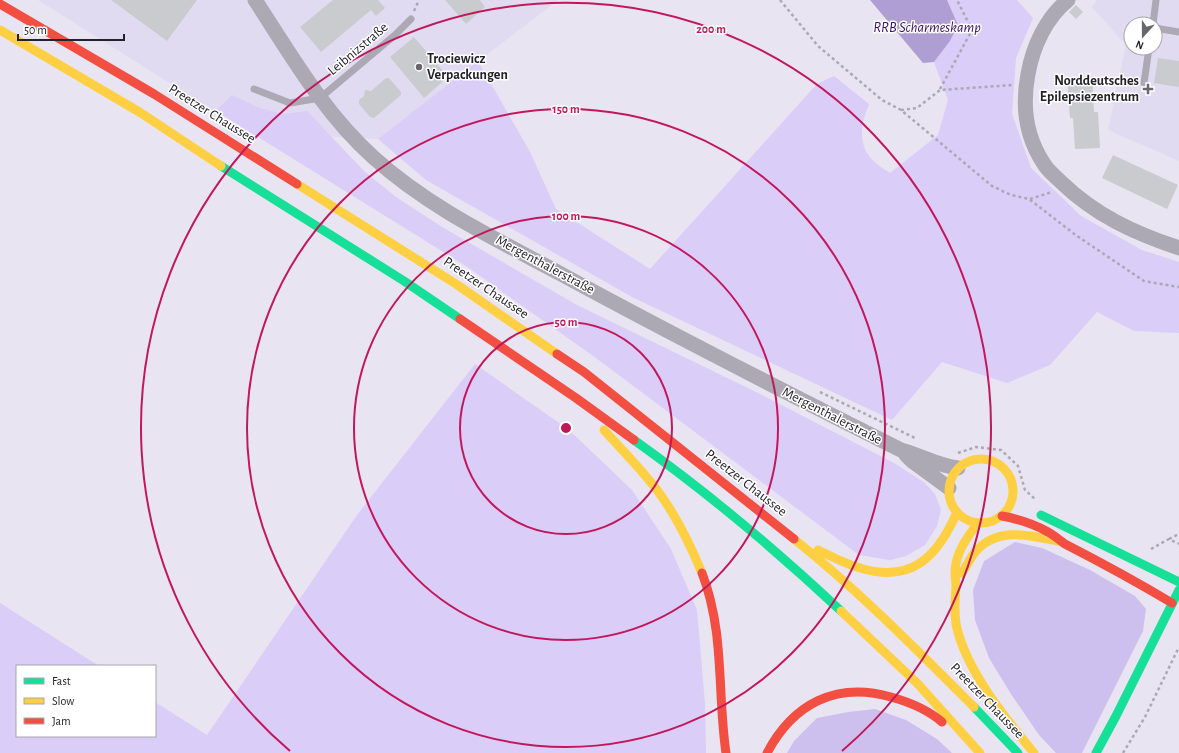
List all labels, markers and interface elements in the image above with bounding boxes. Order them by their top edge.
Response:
scale bar [18,16,124,42]
north arrow [1123,16,1163,56]
street label: Leibnizstraße [325,20,391,78]
water label: RRB Scharmeskamp [873,20,981,35]
text: 200 m [696,23,726,35]
text: 50 m [24,24,47,36]
text: N [1134,38,1145,51]
place label: Trociewicz Verpackungen [427,52,508,82]
marker: Trociewicz Verpackungen [414,62,424,72]
place label: Norddeutsches Epilepsiezentrum [1040,74,1139,104]
street label: Preetzer Chaussee [166,82,258,146]
marker: Norddeutsches Epilepsiezentrum [1142,83,1154,95]
text: 150 m [552,103,580,115]
text: 100 m [552,210,580,222]
street label: Mergenthalerstraße [493,233,597,297]
street label: Preetzer Chaussee [441,254,531,322]
text: 50 m [555,316,578,328]
street label: Mergenthalerstraße [780,385,884,447]
centre of rings [559,421,573,435]
street label: Preetzer Chaussee [703,447,789,519]
street label: Preetzer Chaussee [947,660,1027,742]
legend [16,665,156,737]
text: Fast [52,675,71,687]
text: Slow [52,695,74,707]
text: Jam [52,715,71,727]

